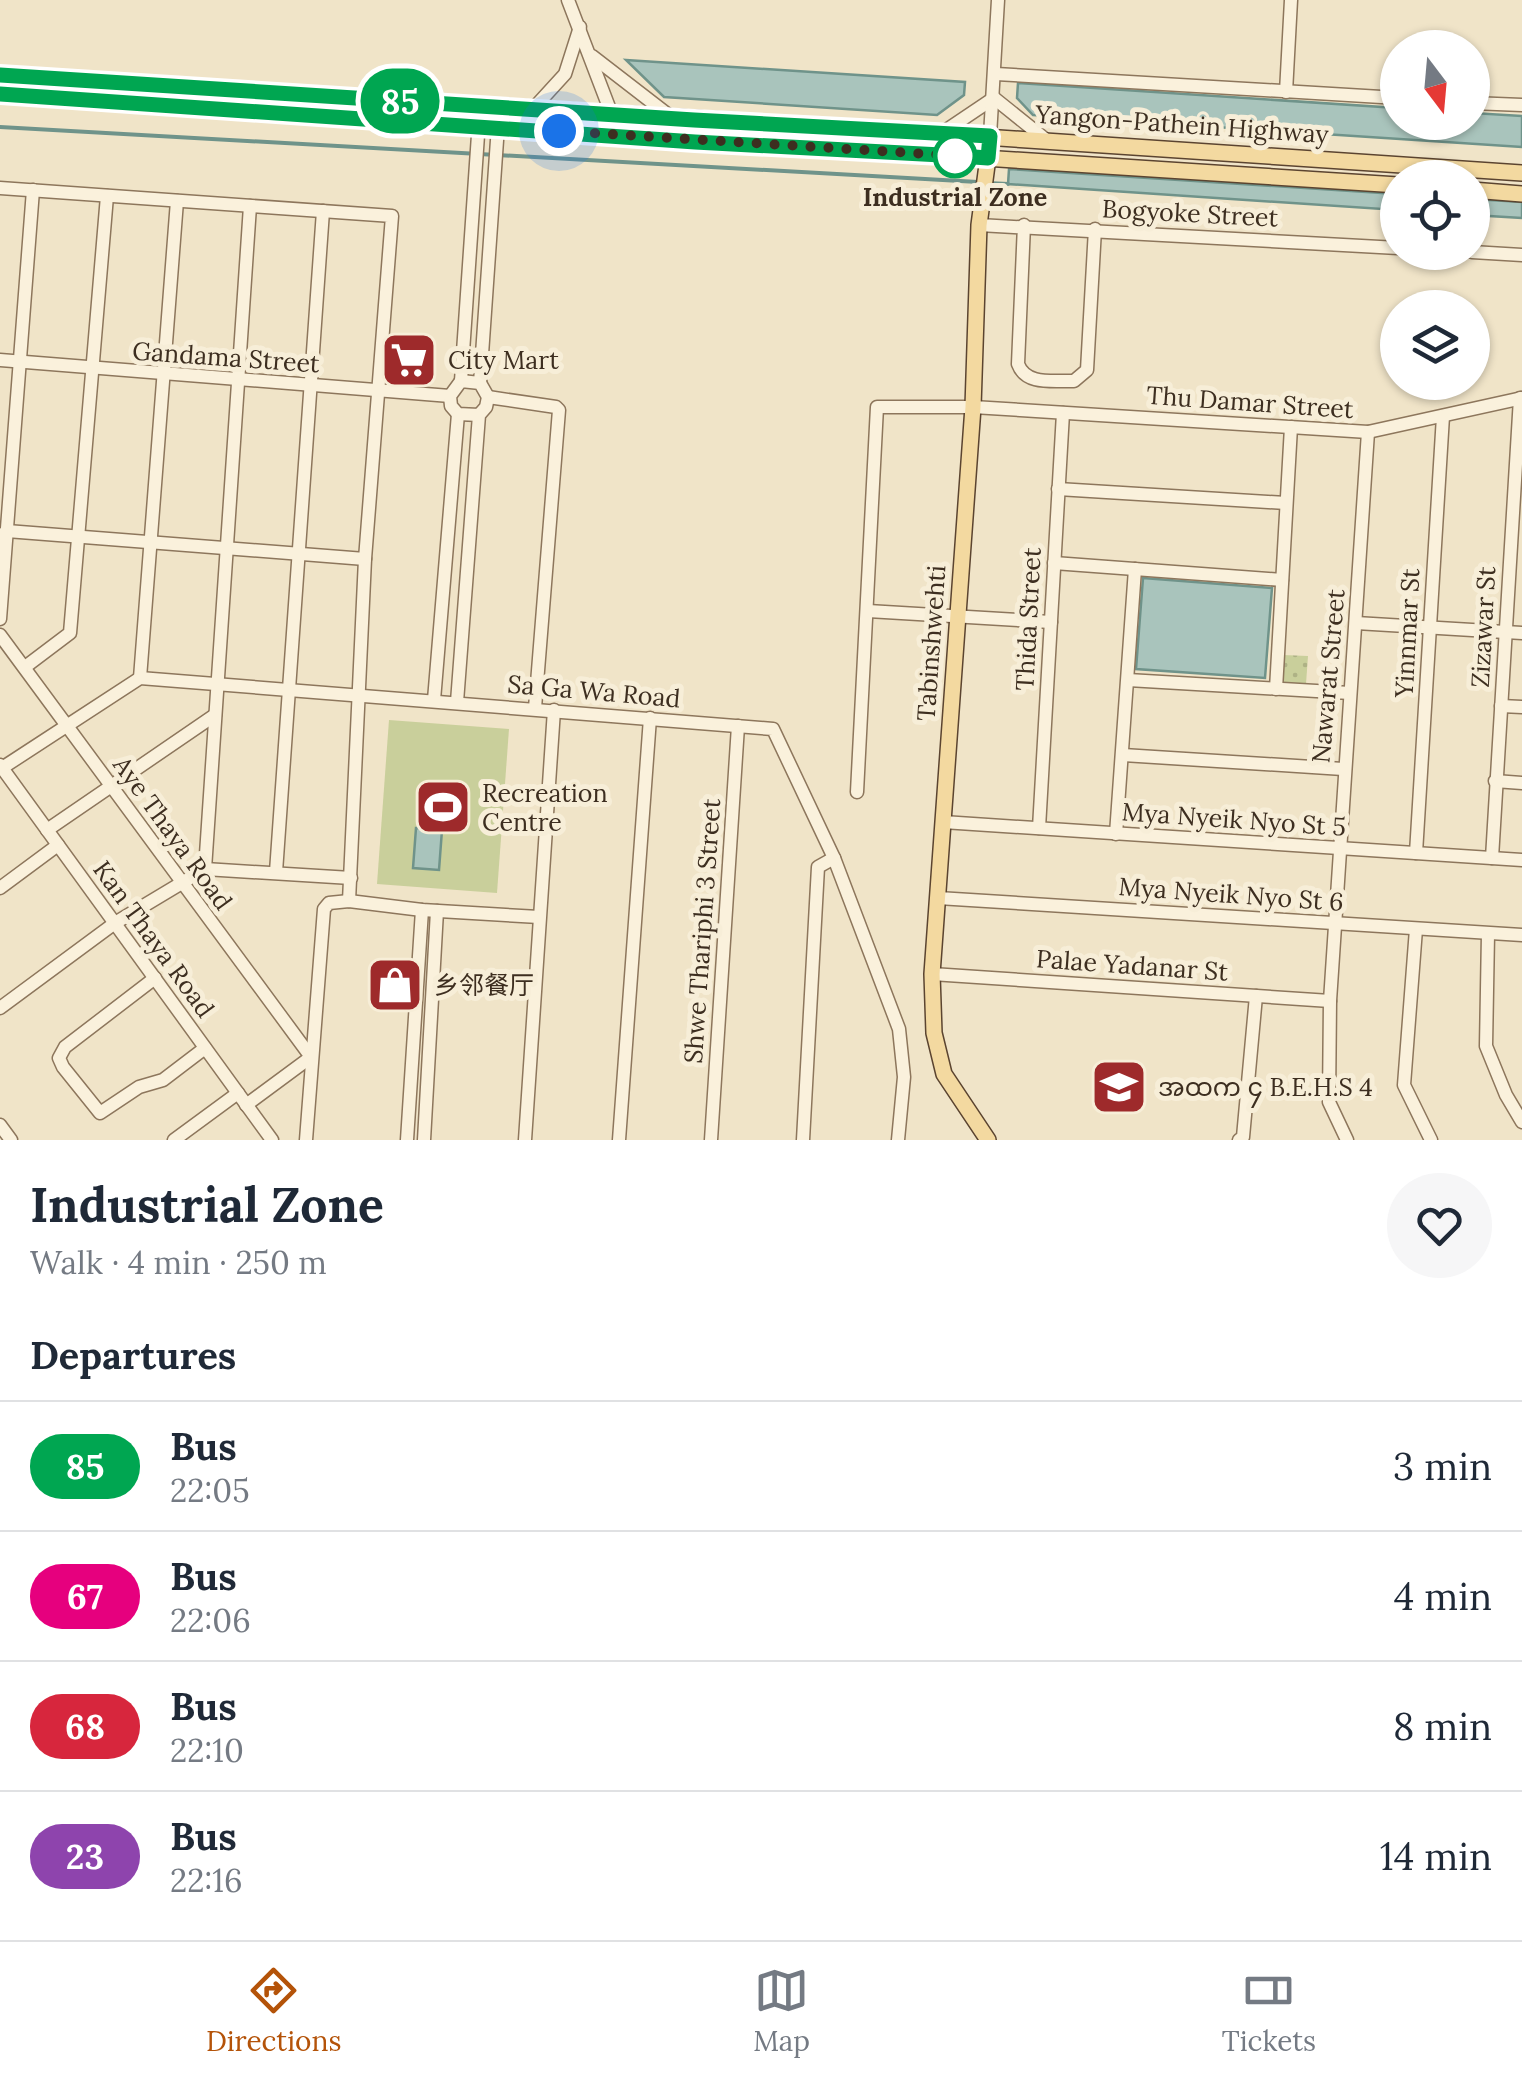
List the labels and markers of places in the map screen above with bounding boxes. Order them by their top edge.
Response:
marker: Industrial Zone [934,135,976,177]
place label: Industrial Zone [863,181,1047,213]
supermarket icon: City Mart [379,330,439,390]
place label: City Mart [448,344,559,376]
sports icon: Recreation Centre [413,777,473,837]
place label: Recreation Centre [482,777,608,838]
shop icon: 乡邻餐厅 [365,955,425,1015]
place label: 乡邻餐厅 [434,969,534,1001]
school or university icon: အထက ၄ B.E.H.S 4 [1089,1057,1149,1117]
place label: အထက ၄ B.E.H.S 4 [1158,1071,1373,1108]

